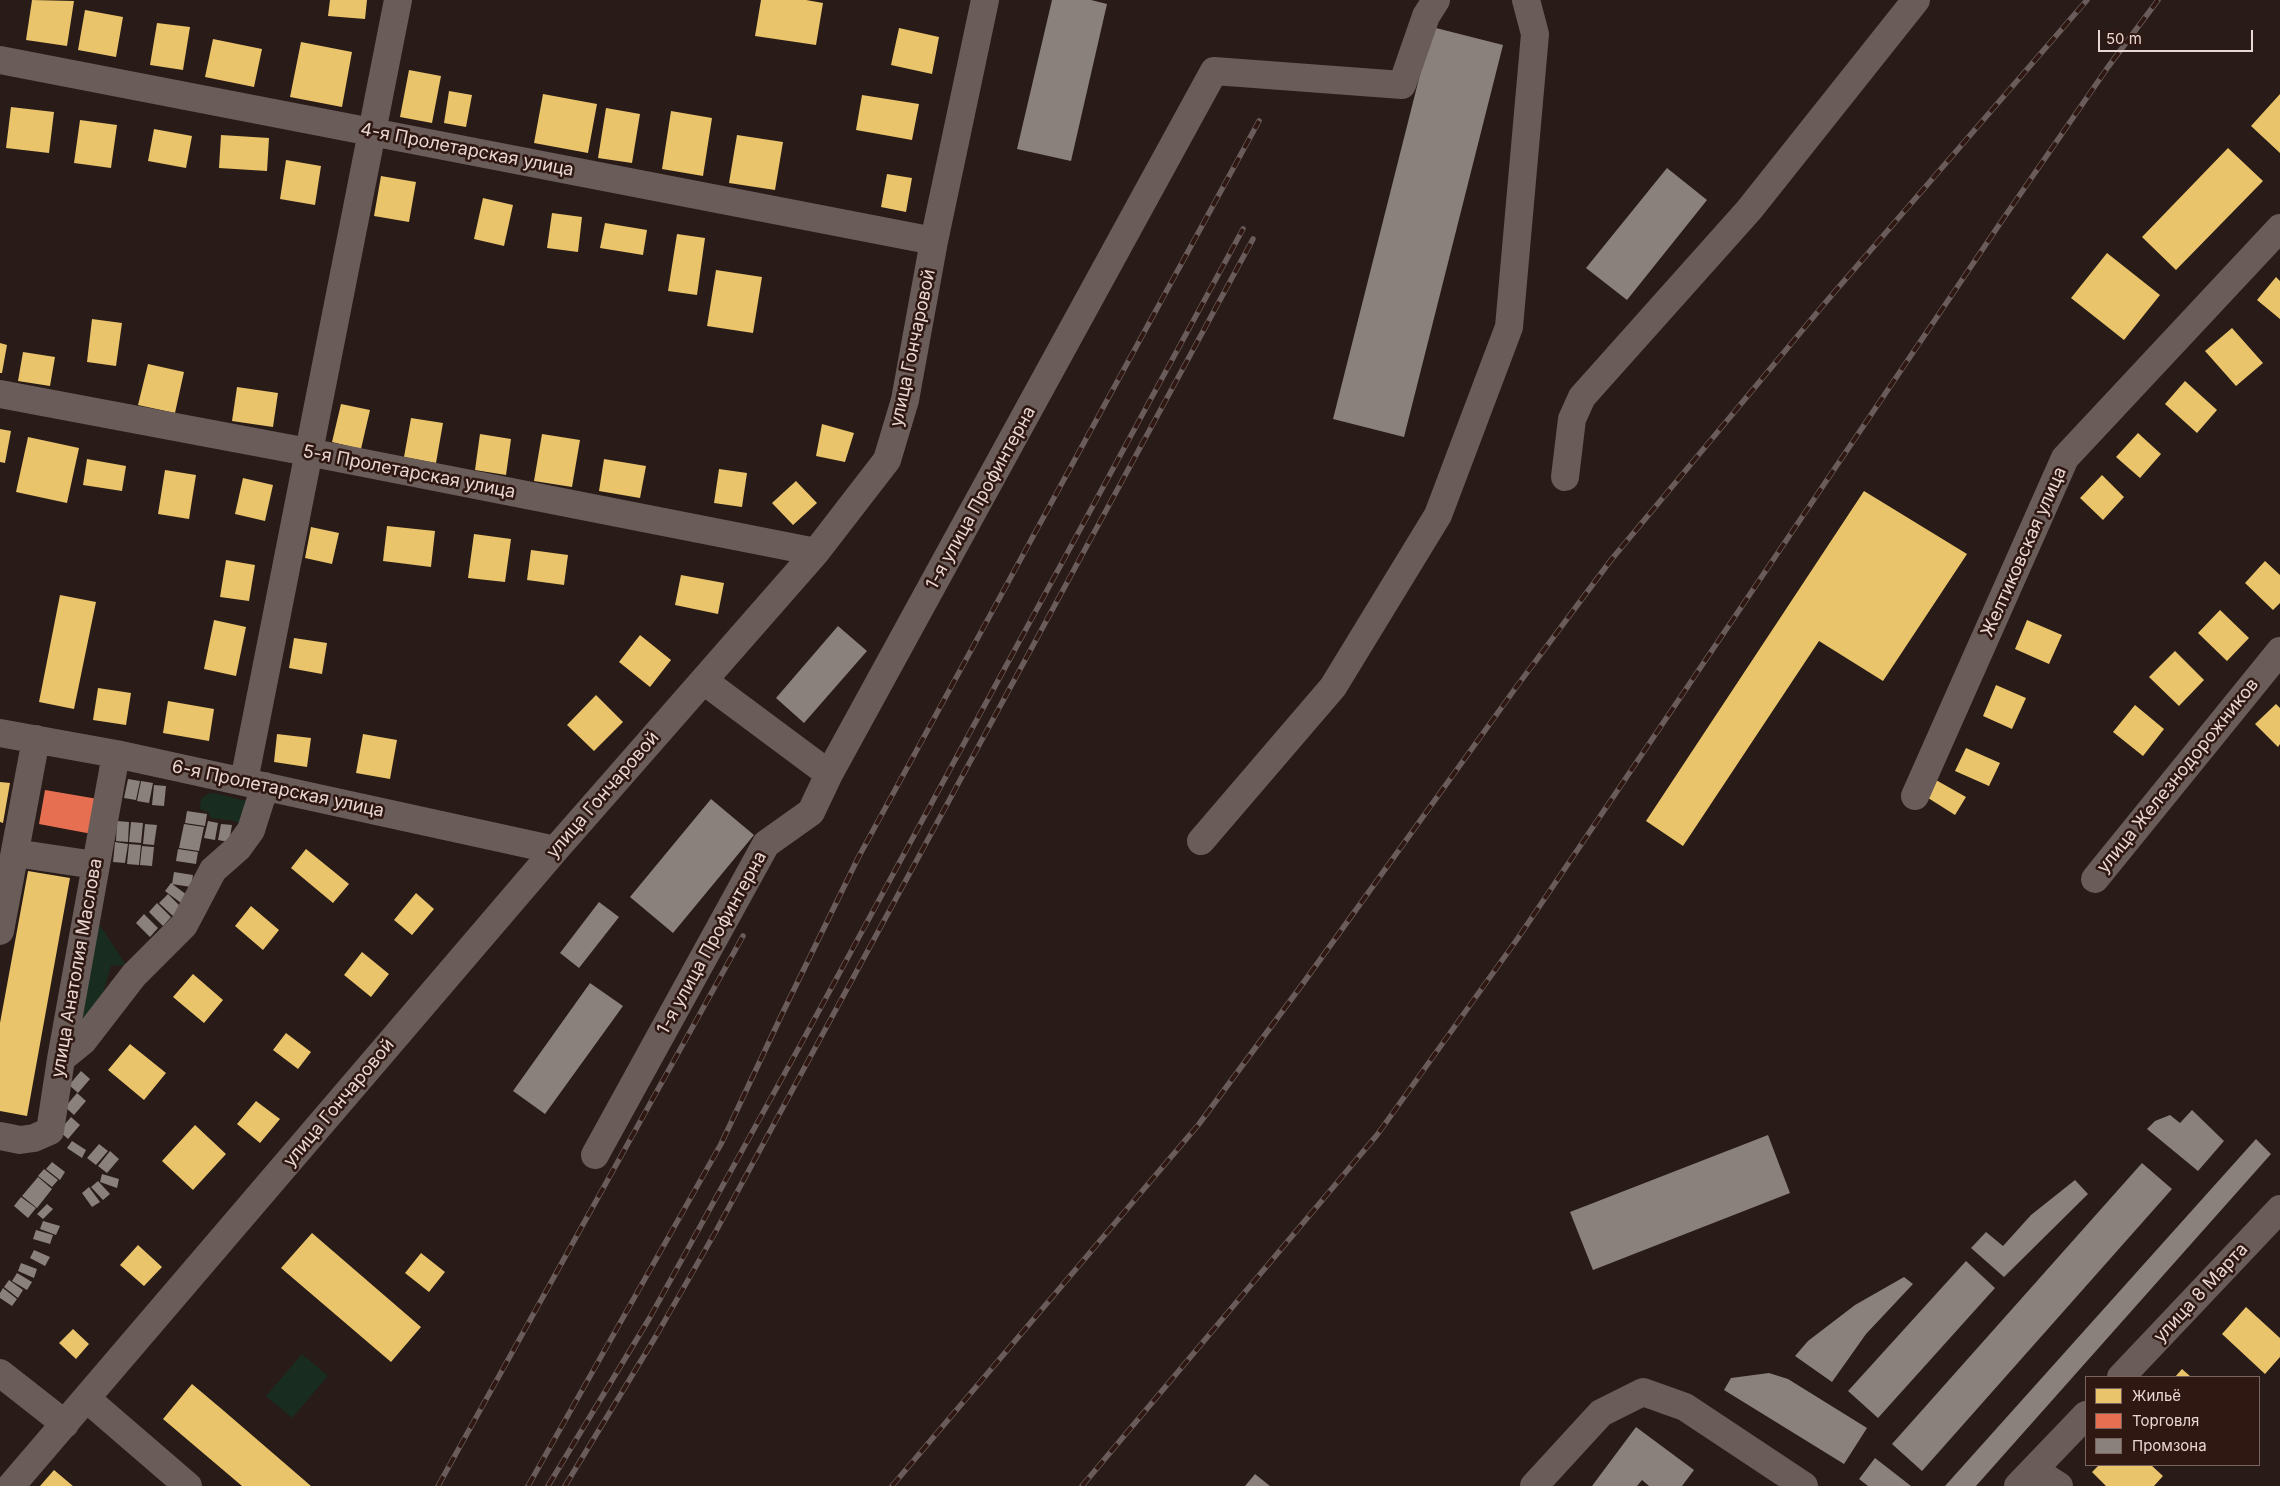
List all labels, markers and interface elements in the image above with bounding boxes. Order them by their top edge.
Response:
scale bar [2100,20,2255,52]
text: 50 m [2106,29,2142,48]
street label: 4-я Пролетарская улица [359,119,575,181]
street label: улица Гончаровой [886,267,940,429]
street label: 1-я улица Профинтерна [922,403,1040,593]
street label: 5-я Пролетарская улица [301,441,517,503]
street label: Желтиковская улица [1977,464,2071,640]
street label: улица Железнодорожников [2093,674,2263,878]
street label: улица Гончаровой [542,727,664,863]
street label: 6-я Пролетарская улица [170,756,386,822]
street label: 1-я улица Профинтерна [653,848,771,1038]
street label: улица Анатолия Маслова [47,857,107,1079]
street label: улица Гончаровой [279,1035,399,1171]
street label: улица 8 Марта [2149,1239,2253,1347]
legend [2085,1376,2260,1466]
text: Жильё [2132,1386,2181,1405]
text: Торговля [2132,1411,2199,1430]
text: Промзона [2132,1436,2207,1455]

